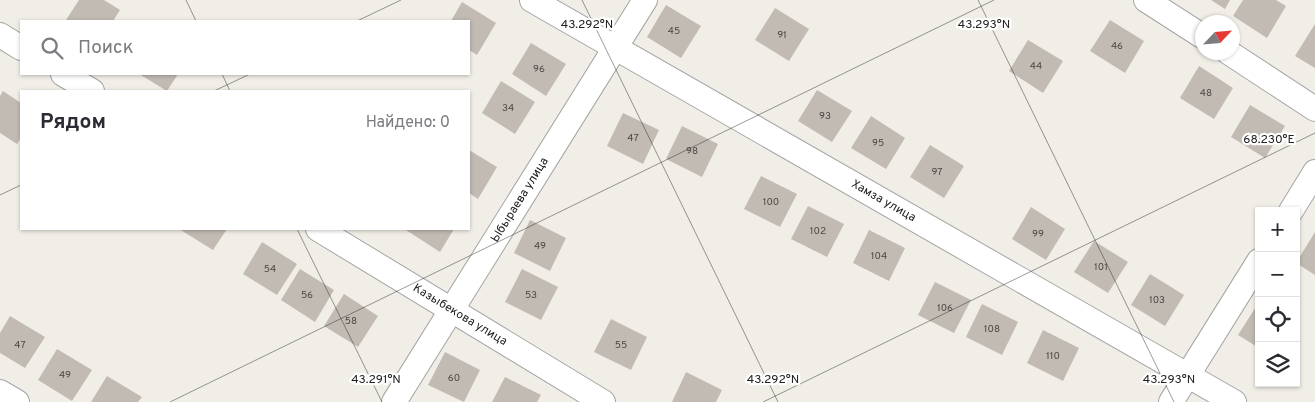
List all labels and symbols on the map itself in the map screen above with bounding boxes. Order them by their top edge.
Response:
north arrow [1195,15,1240,60]
text: 43.292°N [561,17,613,33]
text: 43.293°N [958,17,1010,33]
house number: 45 [668,25,680,38]
house number: 91 [777,29,787,42]
house number: 46 [1111,40,1123,53]
house number: 44 [1030,60,1042,73]
house number: 96 [533,63,545,76]
house number: 48 [1200,87,1212,100]
house number: 34 [502,102,514,115]
house number: 93 [819,110,831,123]
house number: 47 [627,132,639,145]
text: 68.230°E [1243,132,1295,148]
house number: 95 [872,137,884,150]
house number: 98 [686,145,698,158]
street label: Ыбыраева улица [487,154,553,246]
house number: 97 [932,166,942,179]
street label: Хамза улица [848,176,919,226]
house number: 100 [763,196,779,209]
house number: 102 [810,225,826,238]
house number: 99 [1032,228,1044,241]
house number: 49 [534,240,546,253]
house number: 104 [871,250,887,263]
house number: 101 [1094,261,1108,274]
house number: 54 [264,263,276,276]
street label: Казыбекова улица [410,280,510,350]
house number: 56 [301,289,313,302]
house number: 53 [525,289,537,302]
house number: 103 [1149,294,1165,307]
house number: 106 [937,302,953,315]
house number: 58 [345,315,357,328]
house number: 108 [984,323,1000,336]
house number: 47 [14,339,26,352]
house number: 55 [615,339,627,352]
house number: 110 [1046,350,1060,363]
house number: 49 [59,369,71,382]
text: 43.291°N [351,372,401,388]
house number: 60 [448,372,460,385]
text: 43.292°N [747,372,799,388]
text: 43.293°N [1143,372,1195,388]

